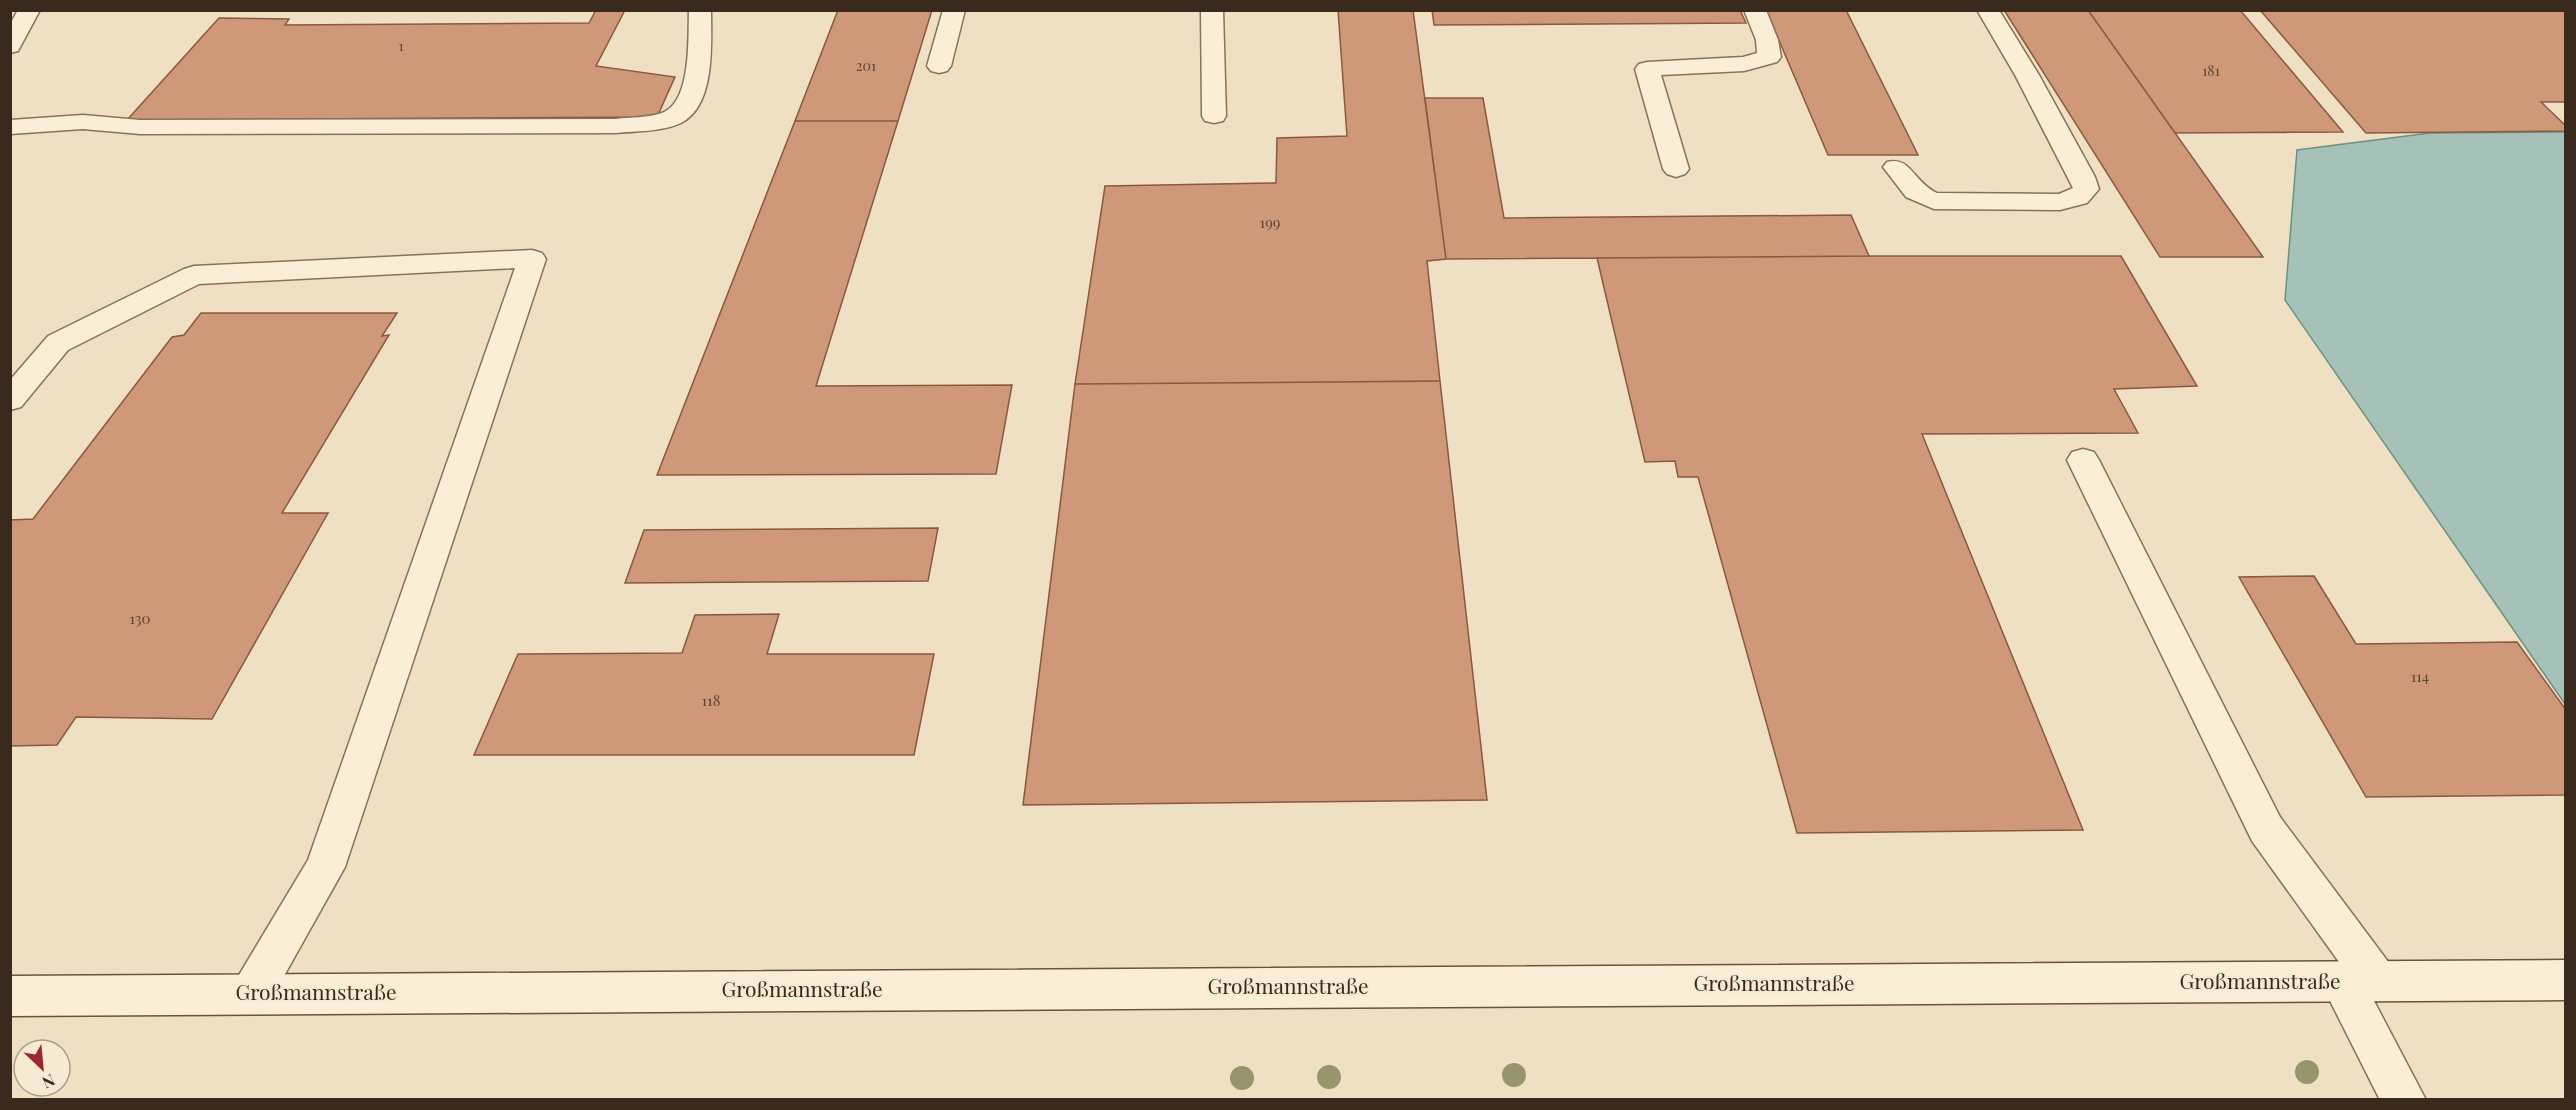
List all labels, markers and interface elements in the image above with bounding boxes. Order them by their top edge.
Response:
house number: 1 [398,36,404,55]
house number: 201 [856,56,876,75]
house number: 181 [2202,61,2220,80]
house number: 199 [1260,212,1280,232]
house number: 130 [129,608,151,628]
house number: 114 [2411,666,2429,686]
house number: 118 [702,690,721,710]
street label: Großmannstraße [2179,966,2341,994]
street label: Großmannstraße [1693,968,1855,996]
street label: Großmannstraße [1207,971,1369,999]
street label: Großmannstraße [721,974,883,1002]
street label: Großmannstraße [235,977,397,1005]
north arrow [12,1038,72,1098]
text: N [39,1070,59,1094]

